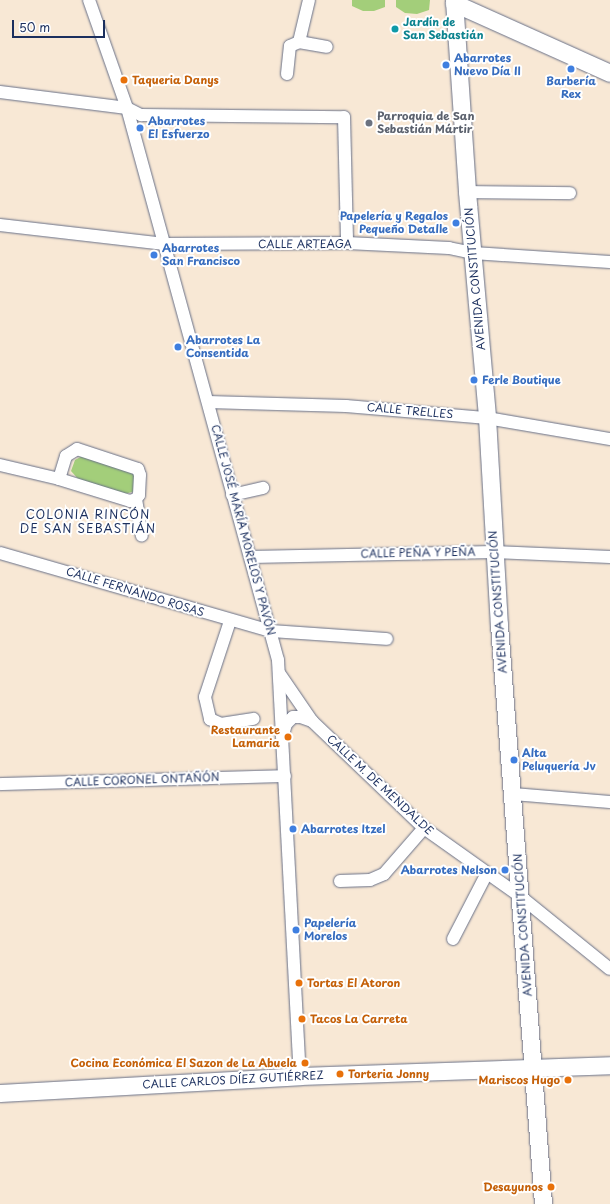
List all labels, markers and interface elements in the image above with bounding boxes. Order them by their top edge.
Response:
scale bar [14,12,107,38]
place label: Jardín de San Sebastián [403,16,483,42]
text: 50 m [19,18,50,36]
marker: Jardín de San Sebastián [390,24,400,34]
place label: Abarrotes Nuevo Día II [454,52,522,78]
marker: Abarrotes Nuevo Día II [441,60,451,70]
marker: Barbería Rex [566,64,576,74]
place label: Taqueria Danys [132,73,219,87]
marker: Taqueria Danys [119,75,129,85]
place label: Barbería Rex [546,75,596,101]
place label: Parroquia de San Sebastián Mártir [377,110,474,136]
place label: Abarrotes El Esfuerzo [148,115,210,141]
marker: Parroquia de San Sebastián Mártir [364,118,374,128]
marker: Abarrotes El Esfuerzo [135,123,145,133]
street label: AVENIDA CONSTITUCIÓN [462,208,488,350]
place label: Papelería y Regalos Pequeño Detalle [340,210,448,236]
marker: Papelería y Regalos Pequeño Detalle [451,218,461,228]
street label: CALLE ARTEAGA [258,237,352,251]
place label: Abarrotes San Francisco [162,242,240,268]
marker: Abarrotes San Francisco [149,250,159,260]
place label: Abarrotes La Consentida [186,334,260,360]
marker: Abarrotes La Consentida [173,342,183,352]
place label: Ferle Boutique [482,373,563,387]
marker: Ferle Boutique [469,375,479,385]
street label: CALLE TRELLES [366,401,454,421]
street label: CALLE JOSÉ MARÍA MORELOS Y PAVÓN [208,420,278,640]
district label: COLONIA RINCÓN DE SAN SEBASTIÁN [20,508,156,536]
street label: AVENIDA CONSTITUCIÓN [486,531,510,673]
street label: CALLE PEÑA Y PEÑA [360,545,476,561]
street label: CALLE FERNANDO ROSAS [64,564,206,620]
place label: Restaurante Lamaria [211,724,280,750]
street label: CALLE M. DE MENDALDE [323,731,437,839]
marker: Restaurante Lamaria [283,732,293,742]
place label: Alta Peluquería Jv [522,747,597,773]
marker: Alta Peluquería Jv [509,755,519,765]
street label: CALLE CORONEL ONTAÑÓN [64,771,220,789]
place label: Abarrotes Itzel [301,822,386,836]
marker: Abarrotes Itzel [288,824,298,834]
street label: AVENIDA CONSTITUCIÓN [511,854,535,996]
place label: Abarrotes Nelson [400,863,497,877]
marker: Abarrotes Nelson [500,865,510,875]
place label: Papelería Morelos [304,917,356,943]
marker: Papelería Morelos [291,925,301,935]
place label: Tortas El Atoron [307,976,400,990]
marker: Tortas El Atoron [294,978,304,988]
place label: Tacos La Carreta [310,1012,408,1026]
marker: Tacos La Carreta [297,1014,307,1024]
place label: Cocina Económica El Sazon de La Abuela [68,1056,297,1070]
marker: Cocina Económica El Sazon de La Abuela [300,1058,310,1068]
place label: Torteria Jonny [348,1067,430,1081]
street label: CALLE CARLOS DÍEZ GUTIÉRREZ [141,1069,325,1091]
marker: Torteria Jonny [335,1069,345,1079]
place label: Mariscos Hugo [478,1073,560,1087]
marker: Mariscos Hugo [563,1075,573,1085]
place label: Desayunos [483,1180,543,1194]
marker: Desayunos [546,1182,556,1192]

